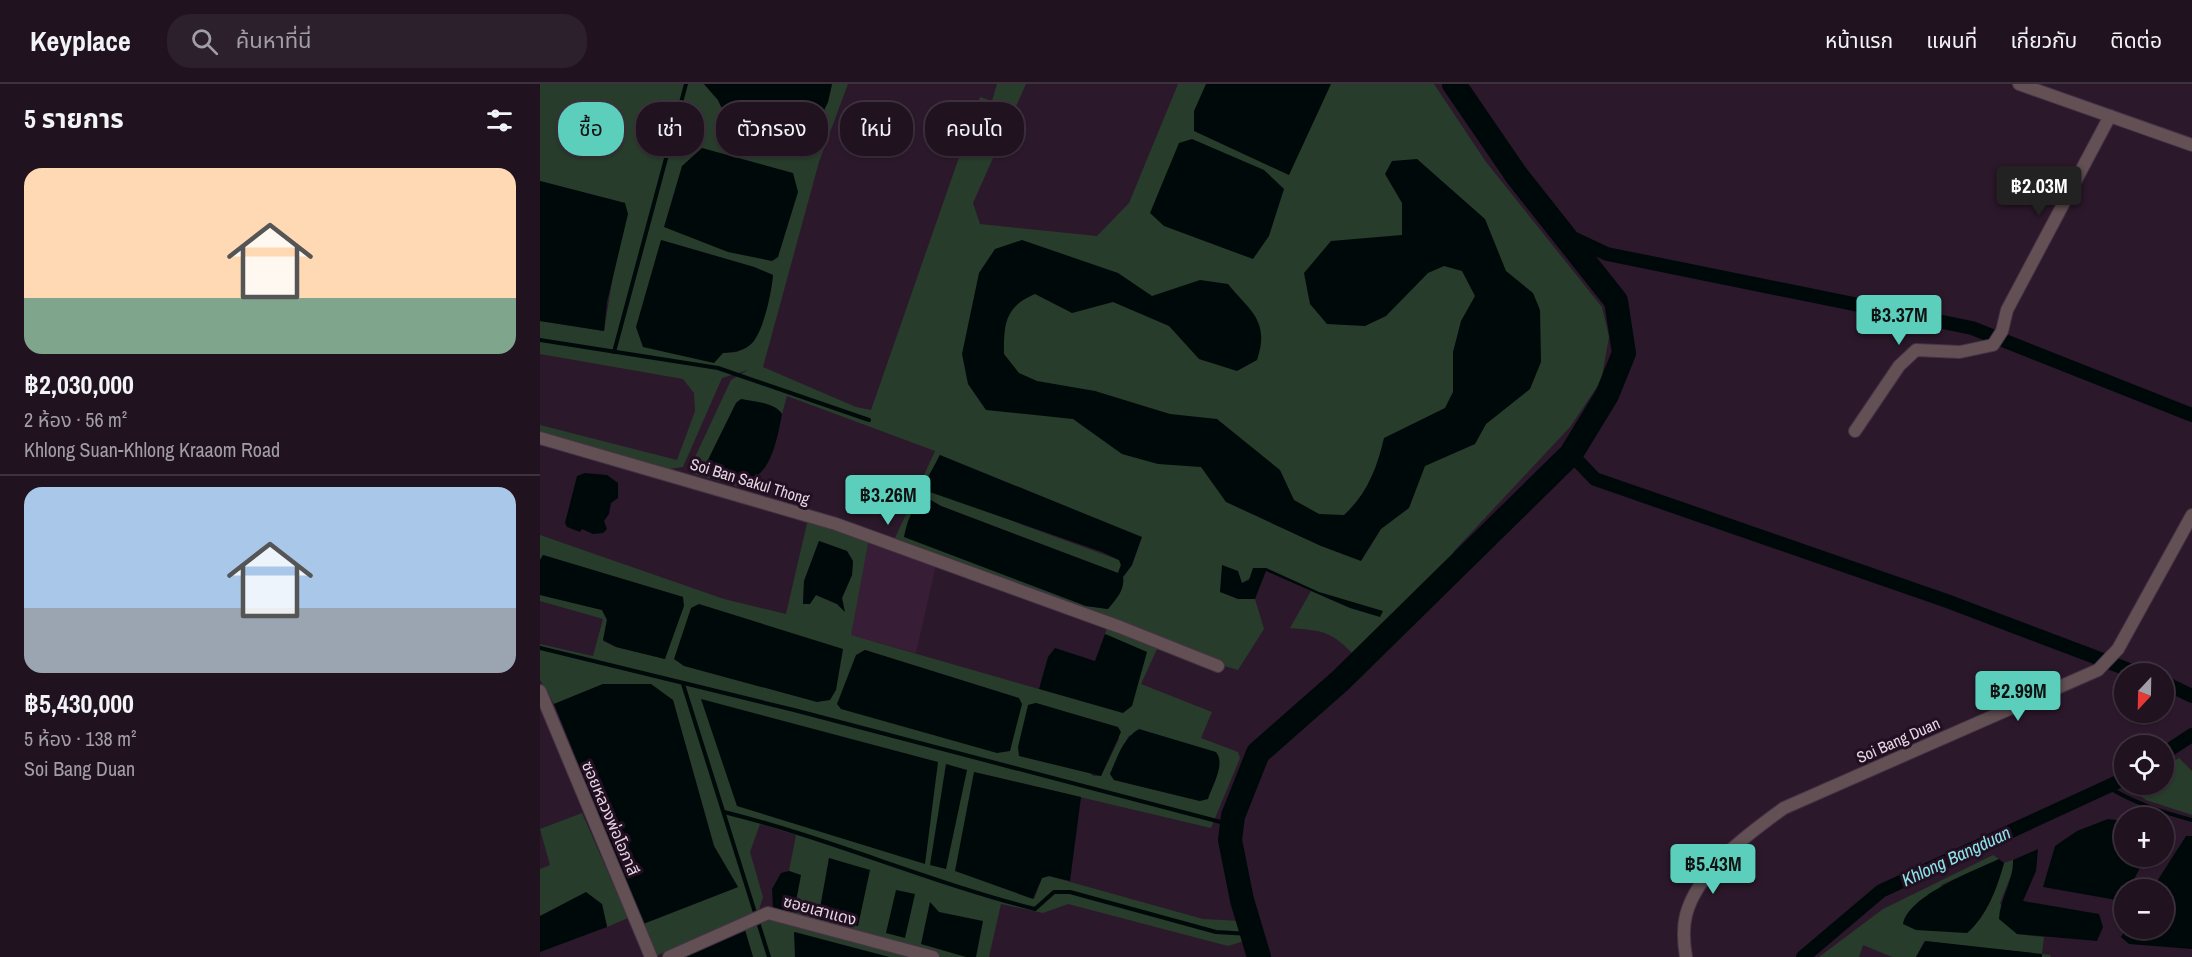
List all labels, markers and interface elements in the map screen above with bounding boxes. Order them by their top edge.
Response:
search box [167,14,587,68]
text: Keyplace [30,22,131,60]
icon: search [188,25,221,58]
text: ค้นหาที่นี่ [236,25,312,55]
text: หน้าแรก [1825,26,1893,55]
text: แผนที่ [1926,26,1977,55]
text: เกี่ยวกับ [2010,26,2077,55]
text: ติดต่อ [2110,26,2162,55]
text: 5 รายการ [24,101,124,136]
chip: ซื้อ [558,102,624,156]
chip: เช่า [636,102,704,156]
chip: ตัวกรอง [716,102,828,156]
chip: ใหม่ [840,102,913,156]
chip: คอนโด [925,102,1024,156]
icon: filters [483,104,516,137]
pin: ฿2.03M [1990,166,2088,217]
text: ฿2.03M [2010,172,2068,199]
icon: home [216,207,324,315]
pin: ฿3.37M [1850,295,1948,346]
text: ฿3.37M [1870,301,1928,328]
text: ฿2,030,000 [24,367,134,402]
text: 2 ห้อง · 56 m² [24,406,127,433]
text: Khlong Suan-Khlong Kraaom Road [24,436,280,463]
street label: Soi Ban Sakul Thong [688,452,813,510]
pin: ฿3.26M [839,475,937,526]
text: ฿3.26M [859,481,917,508]
icon: home [216,526,324,634]
north arrow [2114,663,2174,723]
map controls [2114,663,2174,939]
pin: ฿2.99M [1969,671,2067,722]
text: ฿2.99M [1989,677,2047,704]
text: ฿5,430,000 [24,686,134,721]
street label: Soi Bang Duan [1853,712,1943,768]
text: 5 ห้อง · 138 m² [24,725,136,752]
button: locate [2114,735,2174,795]
text: Soi Bang Duan [24,755,135,782]
street label: ซอยหลวงพ่อโอภาสี [577,757,645,879]
button: + [2114,807,2174,867]
water label: Khlong Bangduan [1898,820,2014,892]
pin: ฿5.43M [1664,844,1762,895]
text: ฿5.43M [1684,850,1742,877]
button: − [2114,879,2174,939]
street label: ซอยเสาแดง [781,890,859,930]

